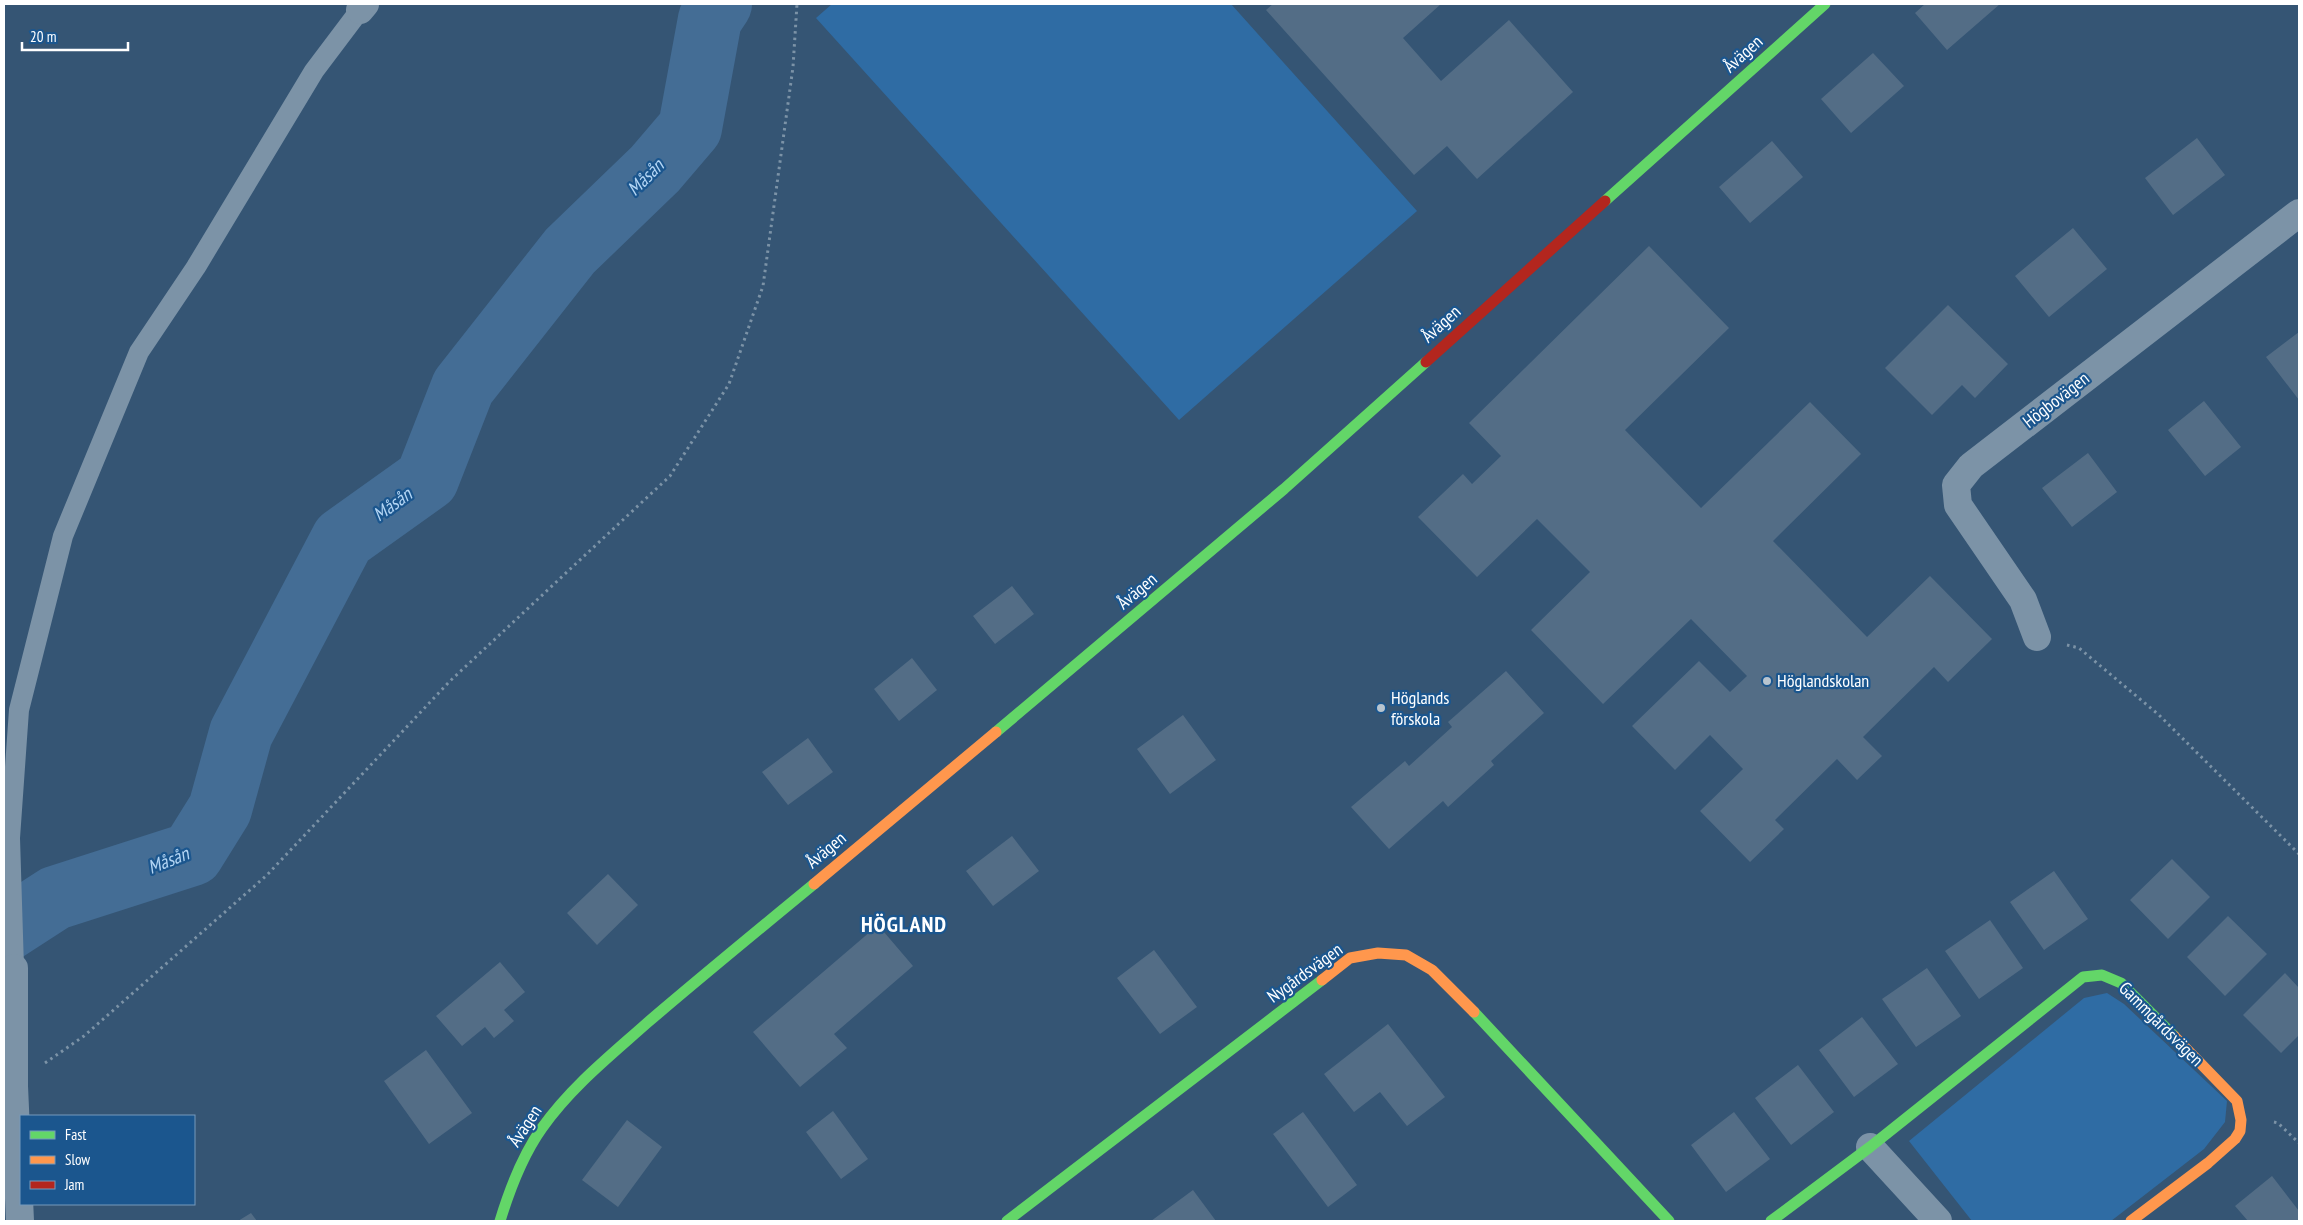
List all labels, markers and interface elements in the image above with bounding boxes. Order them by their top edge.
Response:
scale bar [22,20,129,52]
text: 20 m [30,27,56,46]
street label: Åvägen [1718,30,1767,77]
water label: Måsån [622,152,670,200]
street label: Åvägen [1416,300,1465,347]
street label: Högbovägen [2018,367,2093,433]
water label: Måsån [368,481,417,526]
street label: Åvägen [1112,567,1161,614]
place label: Höglandskolan [1777,669,1869,692]
marker: Höglandskolan [1761,675,1773,687]
place label: Höglands förskola [1391,686,1449,730]
marker: Höglands förskola [1375,702,1387,714]
street label: Åvägen [801,826,850,873]
water label: Måsån [144,840,194,879]
district label: HÖGLAND [861,910,947,938]
street label: Nygårdsvägen [1263,938,1347,1008]
street label: Gammgårdsvägen [2114,976,2209,1071]
street label: Åvägen [503,1100,547,1151]
legend [20,1115,195,1205]
text: Fast [65,1125,86,1144]
text: Slow [65,1150,90,1169]
text: Jam [64,1175,84,1194]

